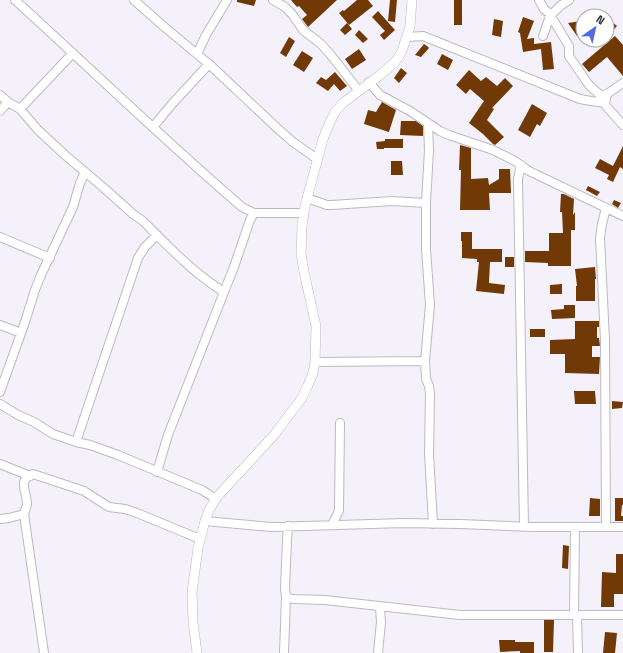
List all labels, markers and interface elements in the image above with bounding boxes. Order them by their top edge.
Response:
north arrow [575,8,615,48]
text: N [594,12,608,28]

